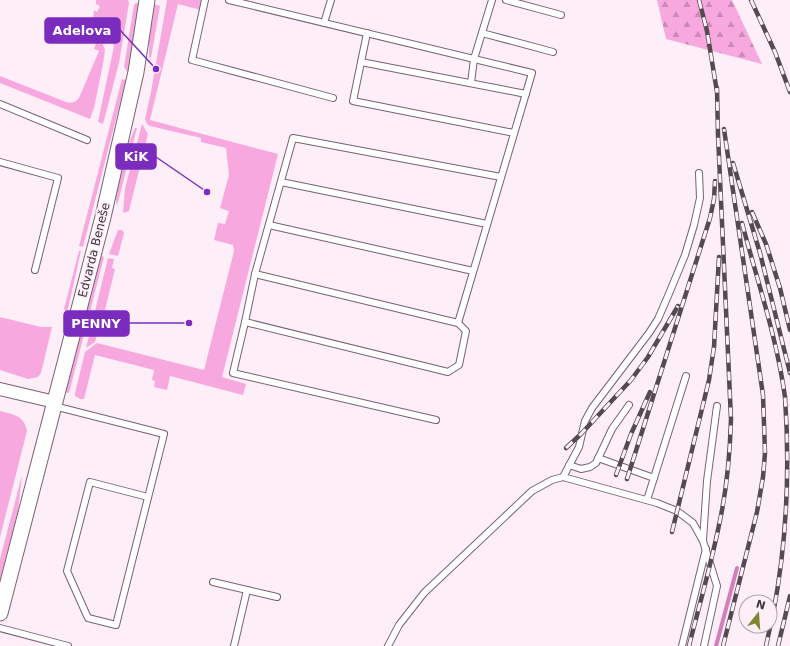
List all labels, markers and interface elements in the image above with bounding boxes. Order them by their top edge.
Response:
callout: Adelova [45,18,120,43]
text: Adelova [53,23,111,38]
callout: KiK [116,144,156,169]
text: KiK [124,149,149,164]
street label: Edvarda Beneše [75,201,113,299]
callout: PENNY [64,311,129,336]
text: PENNY [71,316,121,331]
north arrow [738,594,778,634]
text: N [754,597,767,612]

